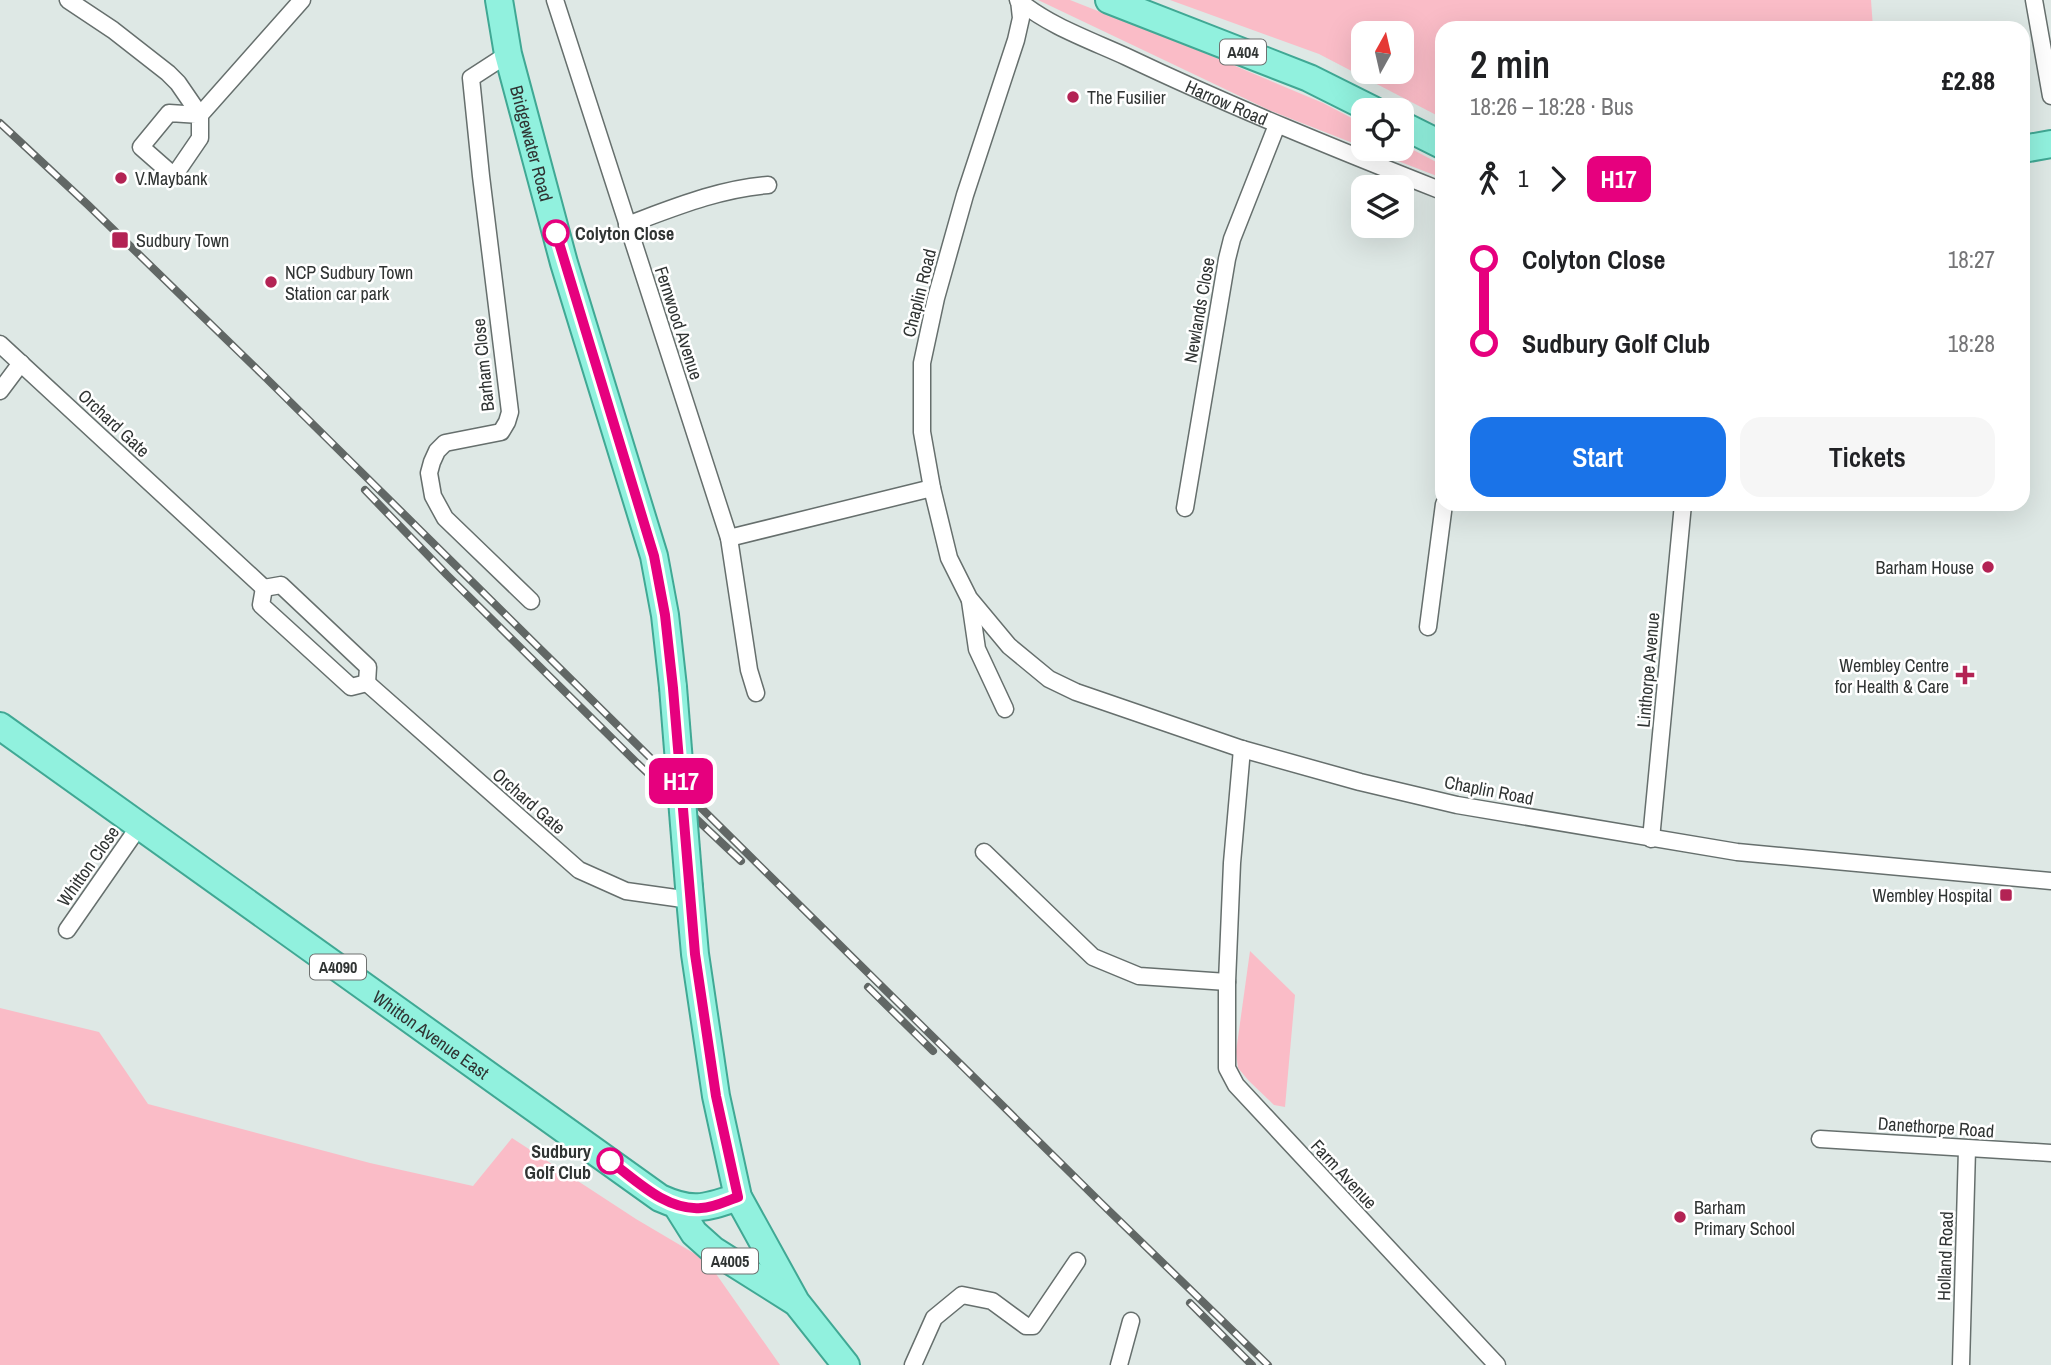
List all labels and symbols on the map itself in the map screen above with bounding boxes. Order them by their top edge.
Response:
north arrow [1351,21,1414,84]
road number: A404 [1220,40,1266,64]
street label: Harrow Road [1182,73,1272,131]
street label: Bridgewater Road [504,82,559,204]
place label: The Fusilier [1087,85,1166,110]
marker: The Fusilier [1065,89,1081,105]
place label: V.Maybank [135,166,208,191]
marker: V.Maybank [113,170,129,186]
marker: Colyton Close [543,220,569,246]
place label: Colyton Close [575,221,674,246]
place label: Sudbury Town [136,228,229,253]
marker: Sudbury Town [110,230,130,250]
street label: Chaplin Road [896,246,942,340]
street label: Newlands Close [1177,255,1221,365]
place label: NCP Sudbury Town Station car park [285,260,413,306]
street label: Fernwood Avenue [649,263,709,383]
marker: NCP Sudbury Town Station car park [263,274,279,290]
street label: Barham Close [466,317,500,413]
street label: Orchard Gate [73,383,155,463]
place label: Barham House [1876,555,1974,580]
marker: Barham House [1980,559,1996,575]
street label: Linthorpe Avenue [1631,611,1665,729]
place label: Wembley Centre for Health & Care [1835,653,1949,699]
marker: Wembley Centre for Health & Care [1955,665,1975,685]
line badge: H17 [641,758,721,804]
street label: Orchard Gate [487,762,571,840]
street label: Chaplin Road [1442,769,1536,811]
street label: Whitton Close [51,821,125,911]
place label: Wembley Hospital [1872,883,1992,908]
marker: Wembley Hospital [1998,887,2014,903]
road number: A4090 [310,954,366,979]
street label: Whitton Avenue East [368,984,494,1085]
street label: Danethorpe Road [1877,1110,1995,1144]
street label: Farm Avenue [1305,1134,1383,1214]
place label: Sudbury Golf Club [525,1139,592,1185]
marker: Sudbury Golf Club [597,1148,623,1174]
place label: Barham Primary School [1694,1195,1795,1241]
marker: Barham Primary School [1672,1209,1688,1225]
street label: Holland Road [1931,1211,1959,1301]
road number: A4005 [702,1248,758,1274]

